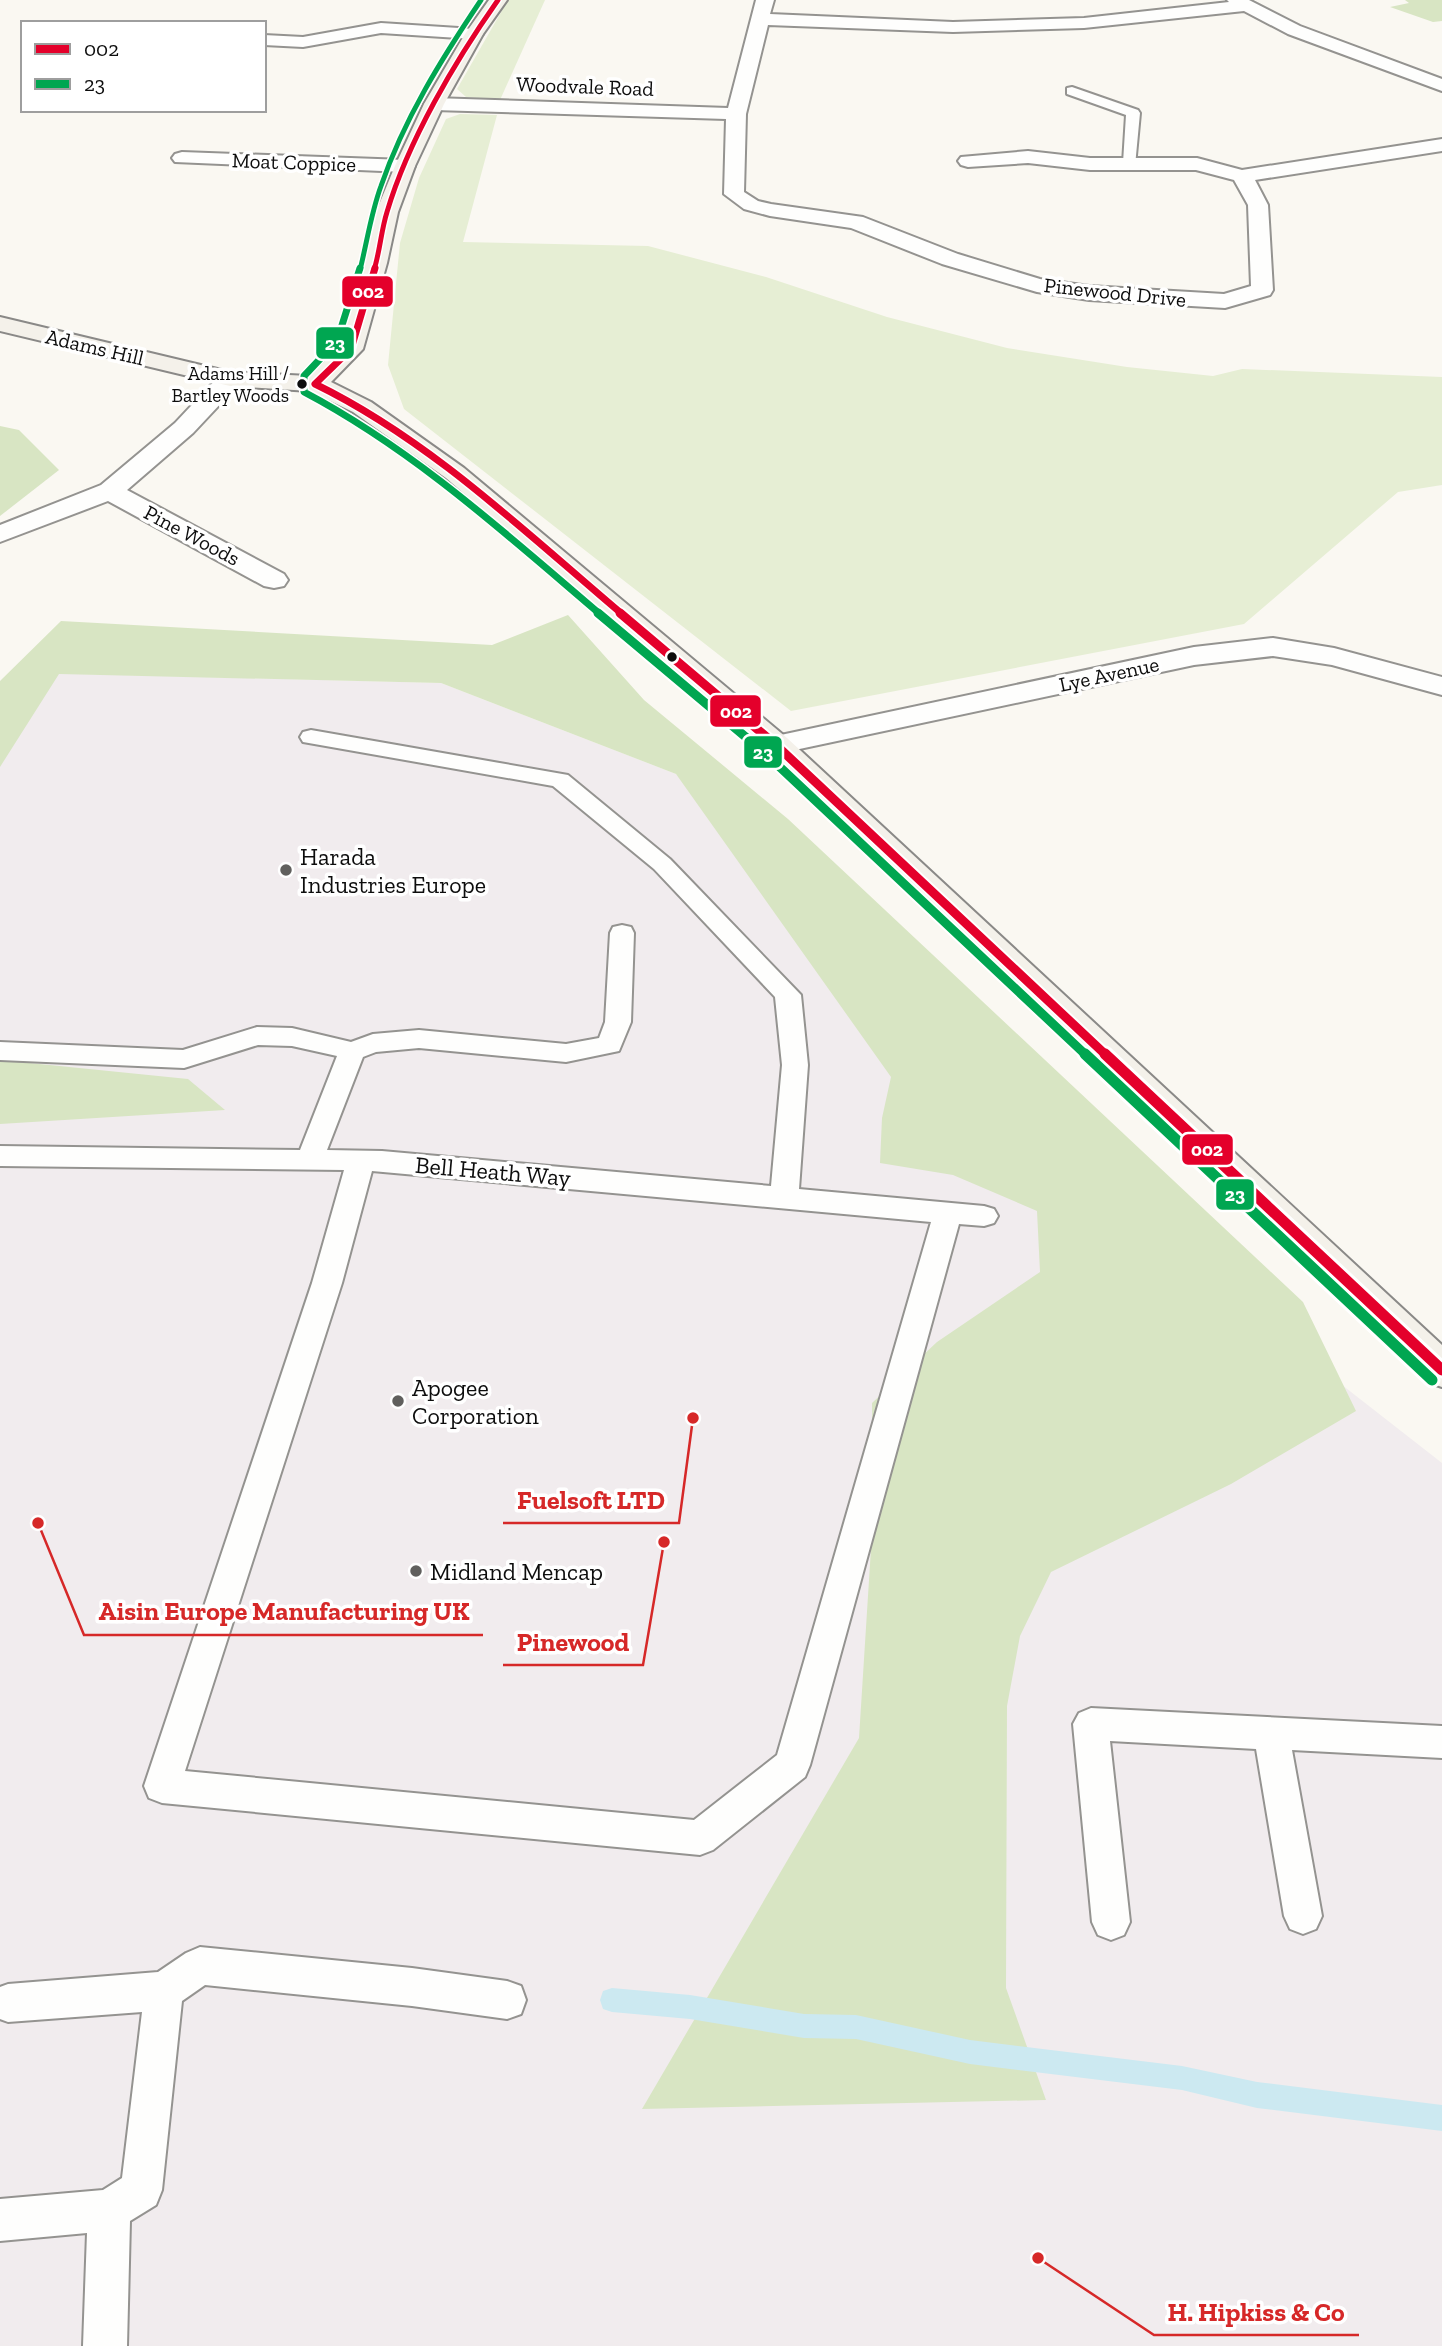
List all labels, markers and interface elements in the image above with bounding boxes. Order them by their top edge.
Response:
legend [21,21,266,112]
text: 002 [84,36,119,61]
text: 23 [84,71,105,96]
street label: Woodvale Road [516,71,655,101]
street label: Moat Coppice [231,147,357,177]
street label: Pinewood Drive [1043,272,1187,312]
line badge: 002 [341,275,394,308]
text: 002 [352,280,384,303]
street label: Adams Hill [43,324,147,371]
line badge: 23 [315,326,355,360]
text: 23 [325,332,345,355]
place label: Adams Hill / Bartley Woods [172,362,289,407]
marker: Adams Hill / Bartley Woods [295,377,309,391]
street label: Pine Woods [140,499,244,571]
unlabelled marker [665,650,679,664]
street label: Lye Avenue [1057,651,1161,697]
line badge: 002 [709,694,762,728]
text: 002 [720,700,752,723]
line badge: 23 [743,735,783,769]
text: 23 [753,741,773,764]
place label: Harada Industries Europe [300,842,486,899]
marker: Harada Industries Europe [278,862,294,878]
line badge: 002 [1181,1133,1234,1166]
text: 002 [1191,1138,1223,1161]
street label: Bell Heath Way [414,1150,573,1192]
line badge: 23 [1215,1178,1255,1211]
text: 23 [1225,1183,1245,1206]
place label: Apogee Corporation [412,1373,539,1430]
marker: Apogee Corporation [390,1393,406,1409]
callout: Fuelsoft LTD [503,1476,679,1523]
text: Fuelsoft LTD [517,1484,665,1516]
place label: Midland Mencap [430,1557,603,1586]
marker: Midland Mencap [408,1563,424,1579]
callout: Aisin Europe Manufacturing UK [84,1588,483,1635]
text: Aisin Europe Manufacturing UK [99,1595,470,1627]
callout: Pinewood [503,1618,643,1665]
text: Pinewood [517,1626,629,1658]
callout: H. Hipkiss & Co [1154,2288,1359,2335]
text: H. Hipkiss & Co [1167,2296,1345,2328]

